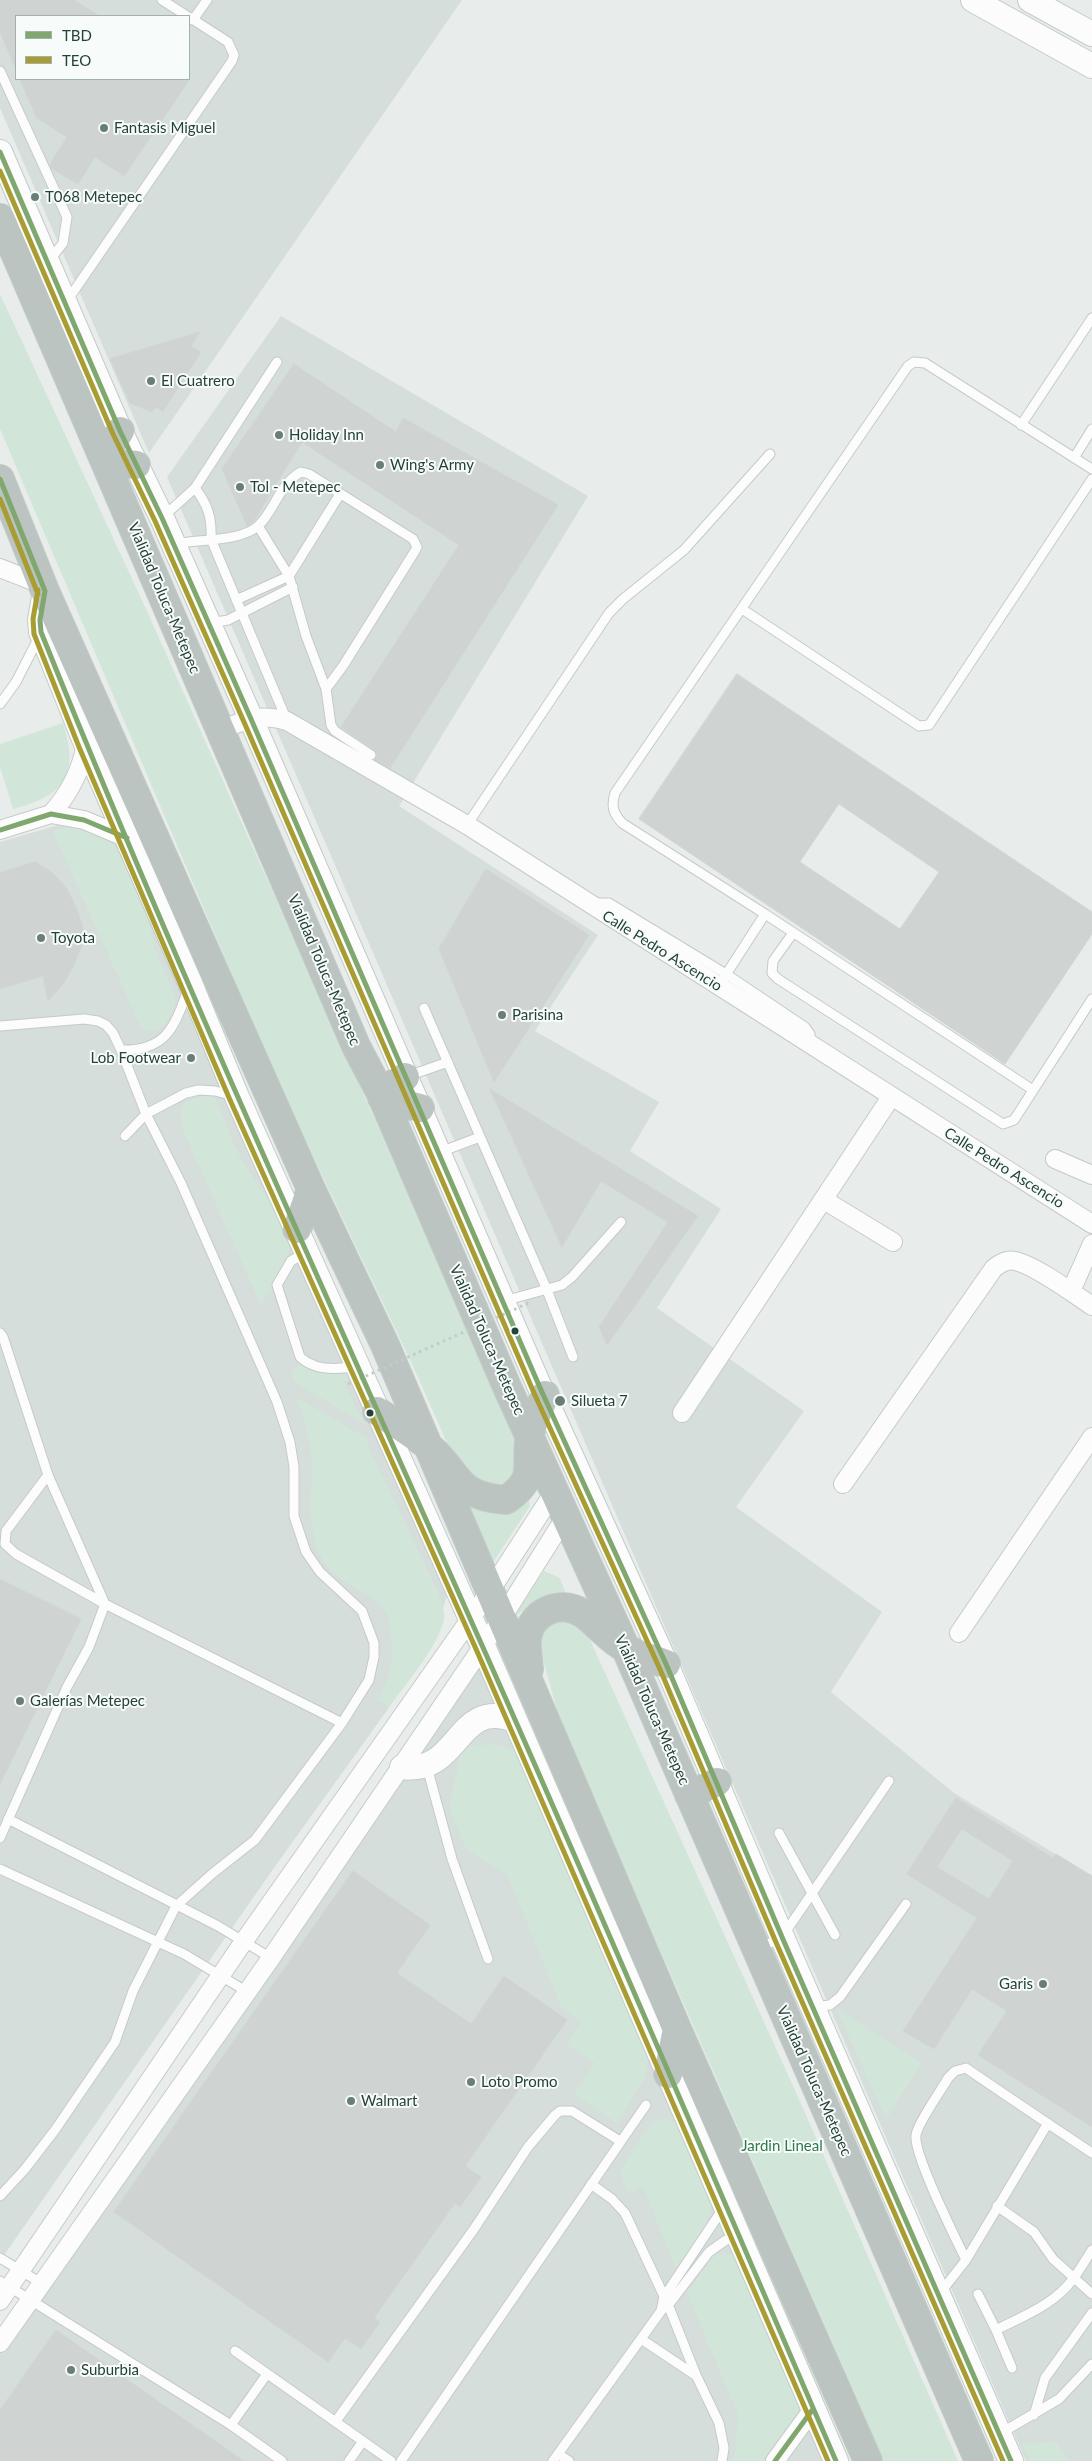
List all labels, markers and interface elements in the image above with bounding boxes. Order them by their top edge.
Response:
legend [15,15,190,80]
text: TBD [62,26,92,44]
text: TEO [62,51,91,69]
place label: Fantasis Miguel [114,119,215,137]
marker: Fantasis Miguel [98,122,110,134]
place label: T068 Metepec [45,188,142,206]
marker: T068 Metepec [29,191,41,203]
place label: El Cuatrero [161,372,235,390]
marker: El Cuatrero [145,375,157,387]
place label: Holiday Inn [289,426,364,444]
marker: Holiday Inn [273,429,285,441]
place label: Wing's Army [390,456,474,474]
marker: Wing's Army [374,459,386,471]
place label: Tol - Metepec [250,478,341,496]
marker: Tol - Metepec [234,481,246,493]
street label: Vialidad Toluca-Metepec [124,520,204,676]
street label: Vialidad Toluca-Metepec [284,892,364,1048]
street label: Calle Pedro Ascencio [599,907,725,995]
place label: Toyota [51,929,95,947]
marker: Toyota [35,932,47,944]
place label: Parisina [512,1006,563,1024]
marker: Parisina [496,1009,508,1021]
place label: Lob Footwear [91,1049,181,1067]
marker: Lob Footwear [185,1052,197,1064]
street label: Calle Pedro Ascencio [941,1124,1067,1212]
street label: Vialidad Toluca-Metepec [446,1262,528,1418]
unlabelled marker [510,1326,520,1336]
place label: Silueta 7 [571,1392,628,1410]
marker: Silueta 7 [553,1394,567,1408]
unlabelled marker [365,1408,375,1418]
street label: Vialidad Toluca-Metepec [611,1632,693,1788]
place label: Galerías Metepec [30,1692,145,1710]
marker: Galerías Metepec [14,1695,26,1707]
place label: Garis [999,1975,1033,1993]
marker: Garis [1037,1978,1049,1990]
street label: Vialidad Toluca-Metepec [773,2003,855,2159]
place label: Loto Promo [481,2073,558,2091]
marker: Loto Promo [465,2076,477,2088]
place label: Walmart [361,2092,417,2110]
marker: Walmart [345,2095,357,2107]
park label: Jardin Lineal [741,2137,823,2155]
place label: Suburbia [81,2361,139,2379]
marker: Suburbia [65,2364,77,2376]

